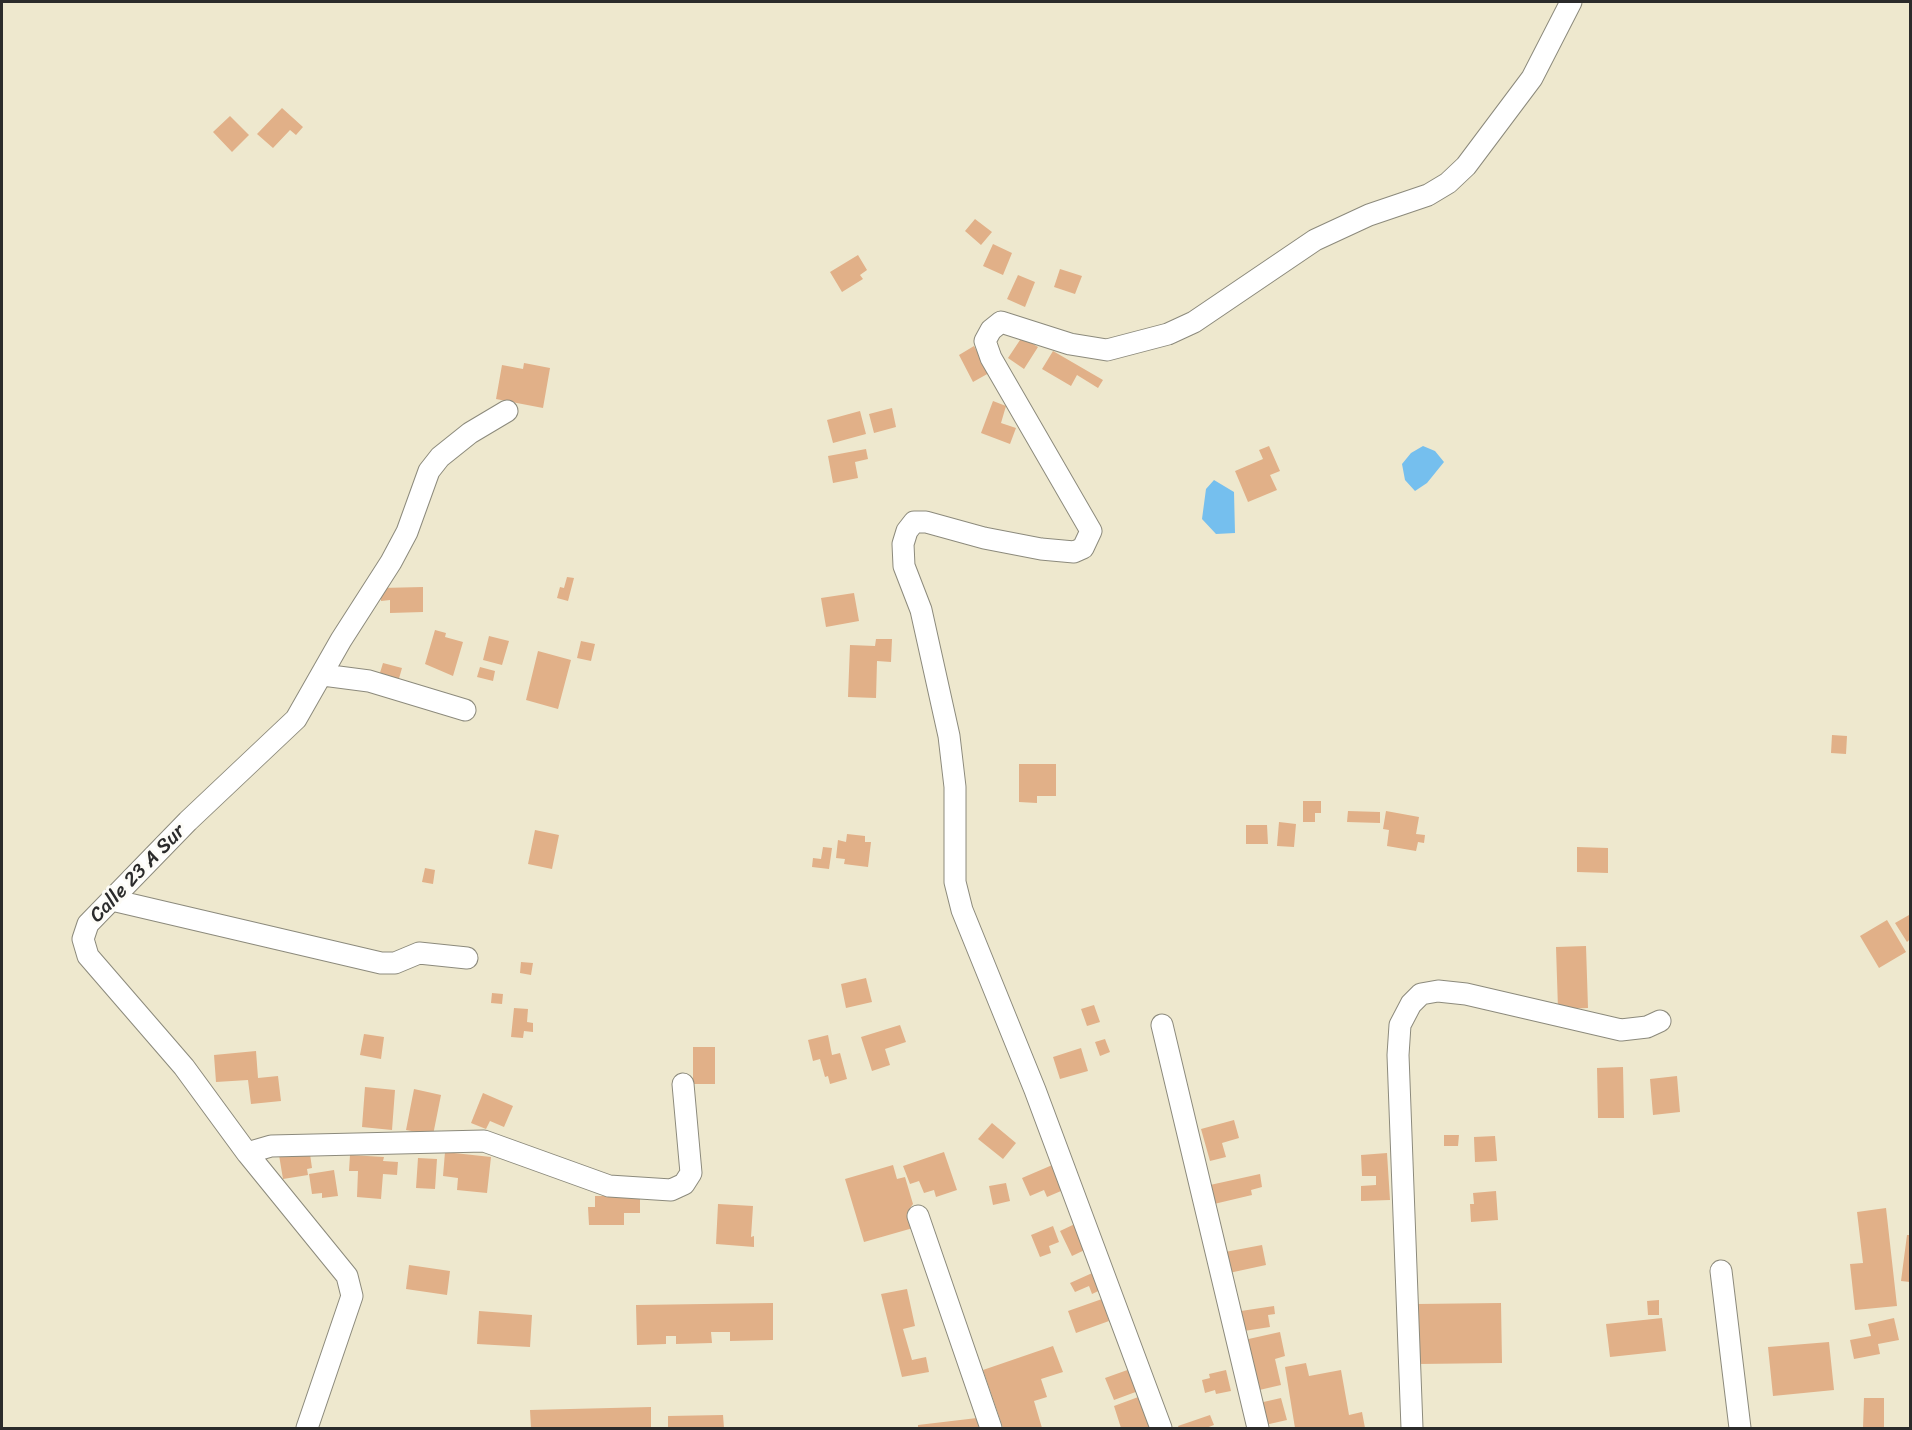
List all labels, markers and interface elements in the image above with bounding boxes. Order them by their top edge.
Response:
street label: Calle 23 A Sur [85,820,191,928]

